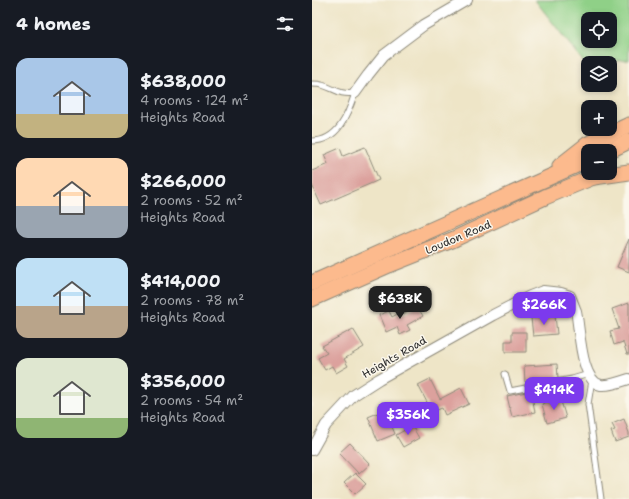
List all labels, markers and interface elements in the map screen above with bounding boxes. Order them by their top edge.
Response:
map controls [581,12,617,180]
button: locate [581,12,617,48]
text: 4 homes [16,13,91,35]
icon: filters [274,13,296,35]
button: layers [581,56,617,92]
text: $638,000 [140,70,226,92]
icon: home [48,74,96,122]
text: 4 rooms · 124 m² [140,92,249,109]
button: + [581,100,617,136]
text: Heights Road [140,109,225,126]
button: − [581,144,617,180]
text: $266,000 [140,170,226,192]
icon: home [48,174,96,222]
text: 2 rooms · 52 m² [140,192,243,209]
text: Heights Road [140,209,225,226]
street label: Loudon Road [423,217,494,258]
text: $414,000 [140,270,221,292]
icon: home [48,274,96,322]
pin: $638K [372,286,428,320]
text: $638K [378,290,422,307]
text: 2 rooms · 78 m² [140,292,244,309]
pin: $266K [516,292,572,326]
text: $266K [522,296,566,313]
text: Heights Road [140,309,225,326]
street label: Heights Road [359,333,429,382]
text: $356,000 [140,370,225,392]
icon: home [48,374,96,422]
pin: $414K [526,377,582,411]
text: $414K [534,381,574,398]
text: 2 rooms · 54 m² [140,392,243,409]
pin: $356K [380,402,436,436]
text: $356K [386,406,430,423]
text: Heights Road [140,409,225,426]

